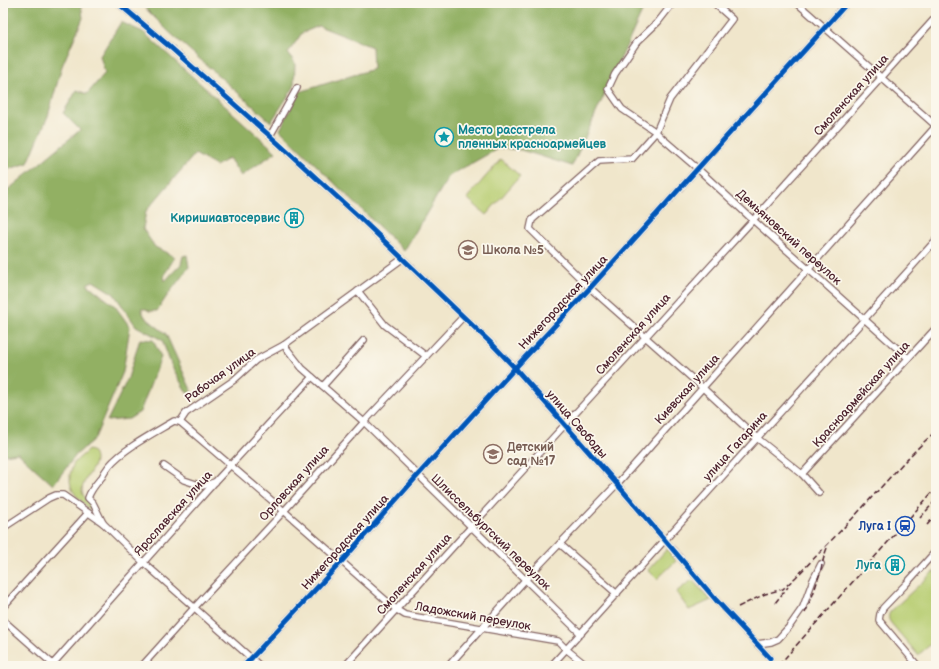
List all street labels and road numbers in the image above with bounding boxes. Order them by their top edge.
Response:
street label: Смоленская улица [811,51,892,139]
street label: Демьяновский переулок [733,186,845,289]
street label: Нижегородская улица [516,252,611,353]
street label: Смоленская улица [593,290,674,378]
street label: Красноармейская улица [810,338,913,451]
street label: Рабочая улица [182,345,259,406]
street label: Киевская улица [652,351,723,428]
street label: улица Свободы [543,387,610,462]
street label: улица Гагарина [700,408,771,484]
street label: Орловская улица [256,442,332,524]
street label: Ярославская улица [131,468,216,559]
street label: Шлиссельбургский переулок [428,471,554,594]
street label: Нижегородская улица [298,491,392,593]
street label: Смоленская улица [374,530,455,618]
street label: Ладожский переулок [413,599,533,634]

